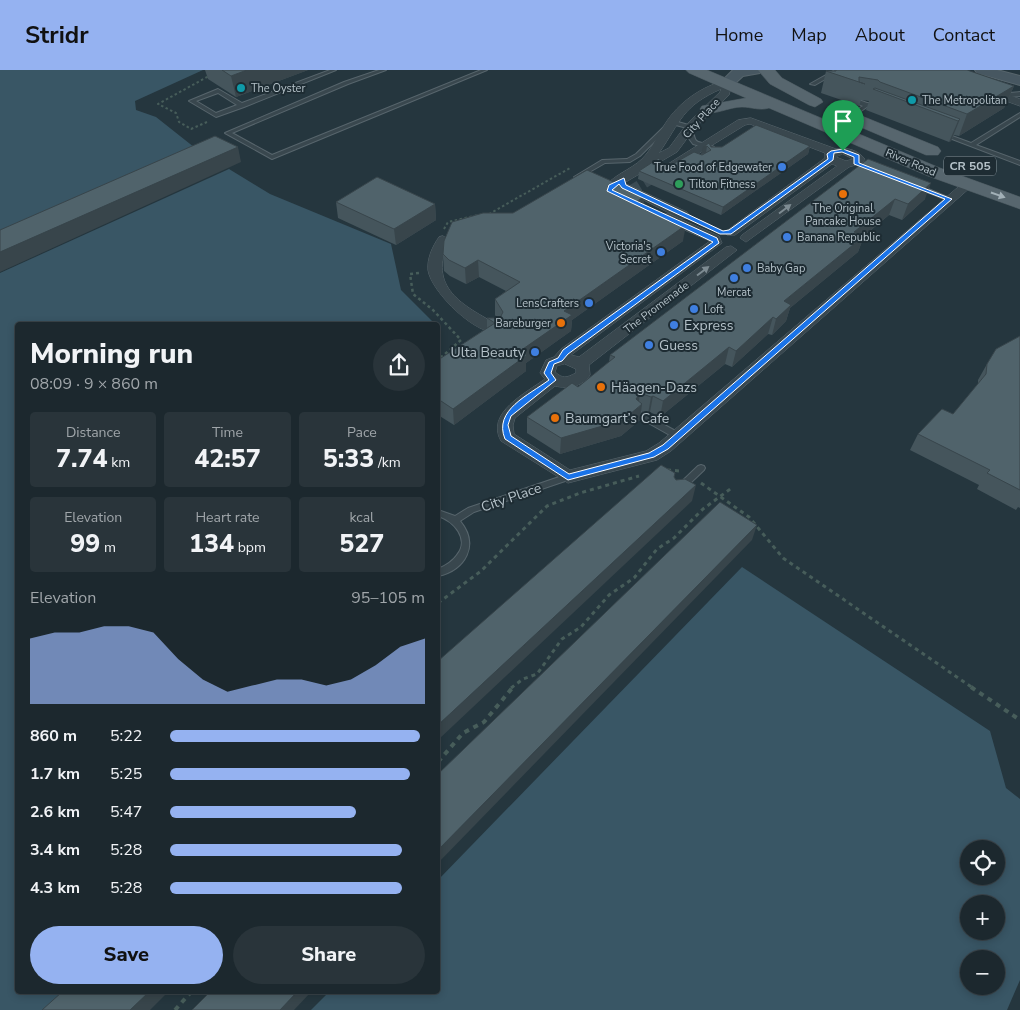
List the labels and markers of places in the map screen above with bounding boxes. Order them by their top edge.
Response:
place label: The Oyster [251,81,305,96]
marker: The Oyster [235,82,247,94]
place label: The Metropolitan [922,93,1007,108]
marker: The Metropolitan [906,94,918,106]
pin [822,100,864,151]
place label: True Food of Edgewater [654,160,772,175]
marker: True Food of Edgewater [776,161,788,173]
place label: Tilton Fitness [689,177,755,192]
marker: Tilton Fitness [673,178,685,190]
marker: The Original Pancake House [837,188,849,200]
place label: The Original Pancake House [805,201,881,229]
place label: Banana Republic [797,230,880,245]
marker: Banana Republic [781,231,793,243]
place label: Victoria's Secret [605,239,651,267]
marker: Victoria's Secret [655,246,667,258]
place label: Baby Gap [757,261,805,276]
marker: Baby Gap [741,262,753,274]
marker: Mercat [728,272,740,284]
place label: Mercat [717,285,751,300]
place label: LensCrafters [516,296,579,311]
marker: LensCrafters [583,297,595,309]
place label: Loft [704,302,723,317]
marker: Loft [688,303,700,315]
place label: Bareburger [495,316,551,331]
place label: Express [684,316,734,335]
marker: Bareburger [555,317,567,329]
marker: Express [668,319,680,331]
place label: Guess [659,336,698,355]
marker: Guess [643,339,655,351]
place label: Ulta Beauty [450,343,526,362]
marker: Ulta Beauty [529,346,541,358]
place label: Häagen-Dazs [611,378,697,397]
marker: Häagen-Dazs [595,381,607,393]
place label: Baumgart’s Cafe [565,409,669,428]
marker: Baumgart’s Cafe [549,412,561,424]

